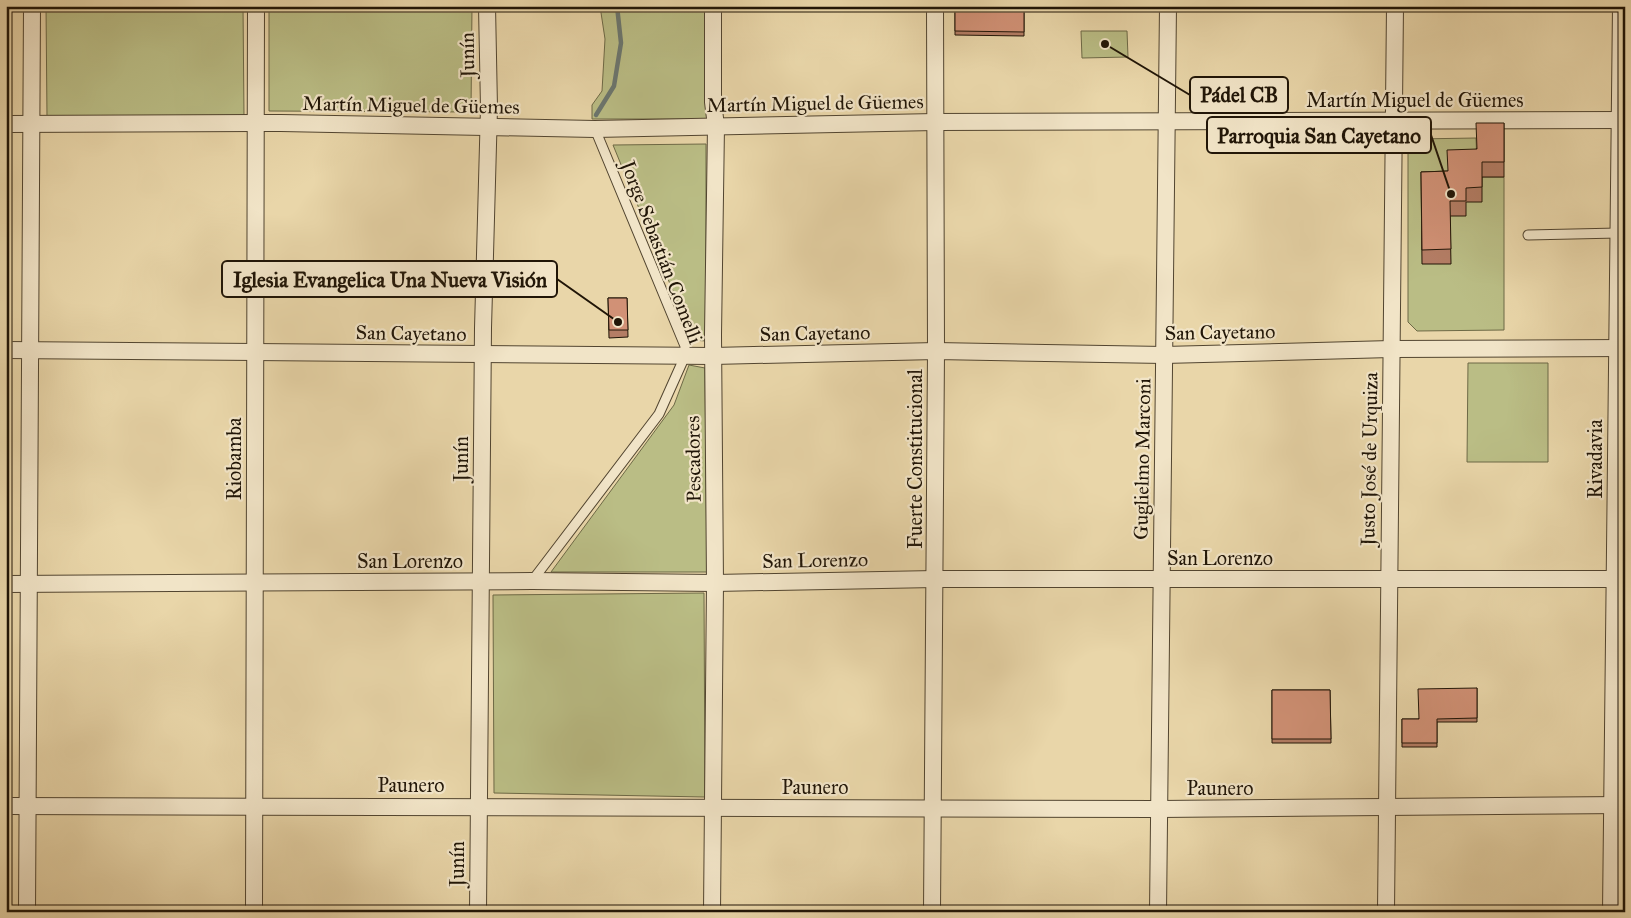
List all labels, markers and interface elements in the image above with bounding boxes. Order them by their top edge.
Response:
street label: Junín [455,32,480,80]
callout: Pádel CB [1190,77,1288,113]
text: Pádel CB [1200,82,1278,108]
street label: Martín Miguel de Güemes [1306,88,1524,113]
street label: Martín Miguel de Güemes [706,89,924,118]
street label: Martín Miguel de Güemes [302,91,520,120]
callout: Parroquia San Cayetano [1207,117,1431,153]
text: Parroquia San Cayetano [1217,123,1421,149]
street label: Jorge Sebastián Comelli [614,155,708,348]
callout: Iglesia Evangelica Una Nueva Visión [222,261,557,297]
text: Iglesia Evangelica Una Nueva Visión [233,267,548,293]
street label: San Cayetano [1164,319,1276,345]
street label: San Cayetano [355,320,467,346]
street label: San Cayetano [759,320,871,346]
street label: Fuerte Constitucional [903,368,927,549]
street label: Justo José de Urquiza [1355,371,1384,548]
street label: Guglielmo Marconi [1129,377,1156,540]
street label: Pescadores [680,415,706,503]
street label: Riobamba [222,417,246,500]
street label: Rivadavia [1583,419,1607,499]
street label: Junín [449,436,474,484]
street label: San Lorenzo [1167,546,1273,570]
street label: San Lorenzo [762,547,868,573]
street label: San Lorenzo [357,549,463,573]
street label: Paunero [378,773,444,797]
street label: Paunero [782,775,848,799]
street label: Paunero [1187,776,1253,800]
street label: Junín [445,841,470,889]

